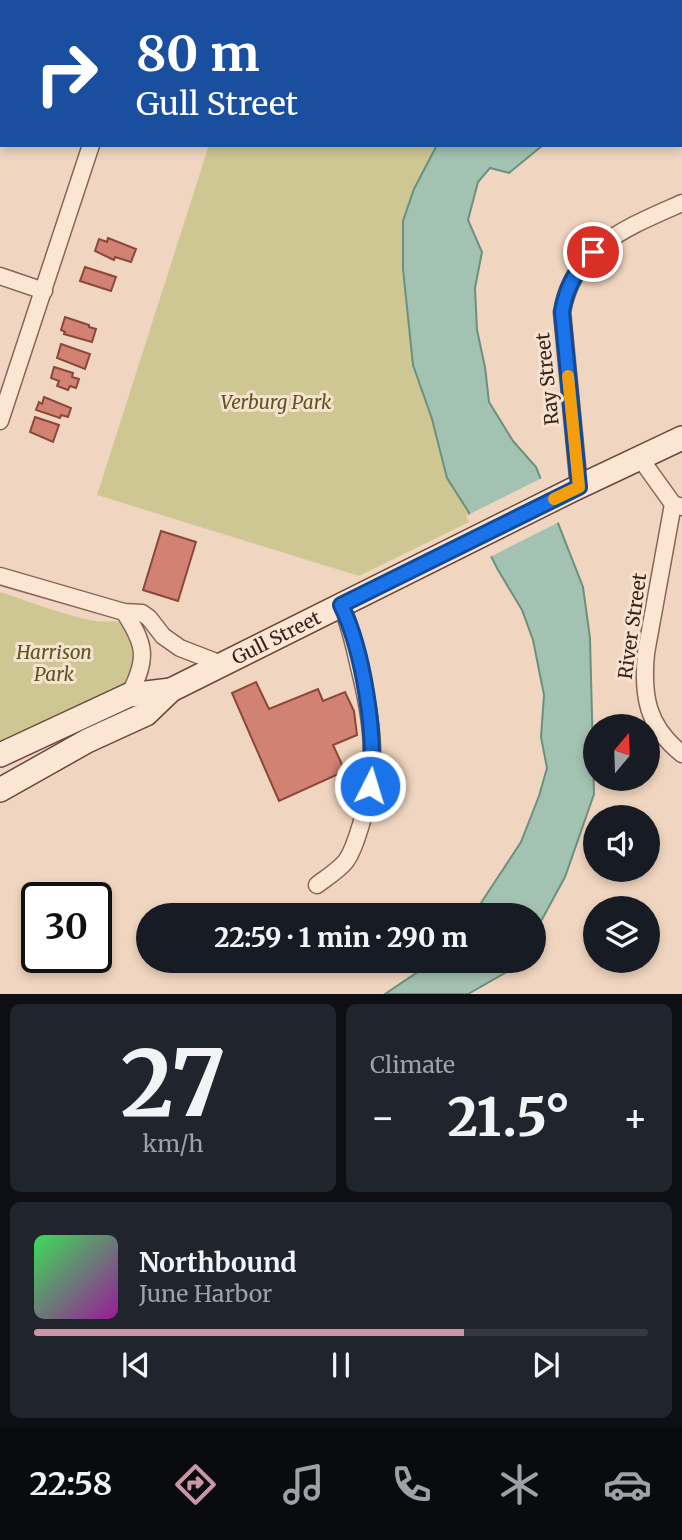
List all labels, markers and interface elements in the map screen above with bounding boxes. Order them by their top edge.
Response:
text: 80 m [136,23,259,84]
icon: right [21,28,112,119]
text: Gull Street [136,84,298,124]
pin [563,222,623,282]
icon: arrive [574,233,612,271]
street label: Ray Street [530,331,564,427]
park label: Verburg Park [221,390,332,414]
street label: River Street [613,571,651,681]
street label: Gull Street [228,605,325,670]
park label: Harrison Park [15,640,92,686]
north arrow [583,714,660,791]
map controls [583,714,660,973]
position arrow [333,749,407,823]
button: sound [583,805,660,882]
speed limit sign: 30 [21,882,112,973]
button: layers [583,896,660,973]
text: 22:59 · 1 min · 290 m [214,921,468,954]
text: 27 [120,1026,226,1141]
text: Climate [370,1050,455,1079]
text: 21.5° [448,1085,570,1150]
text: − [370,1094,395,1141]
text: + [623,1094,648,1141]
text: km/h [143,1129,203,1158]
text: Northbound [139,1246,297,1279]
text: June Harbor [139,1279,272,1308]
icon: previous [117,1346,155,1384]
icon: pause [322,1346,360,1384]
icon: next [527,1346,565,1384]
icon: directions [171,1460,220,1509]
icon: music [279,1460,328,1509]
icon: phone [387,1460,436,1509]
icon: climate [495,1460,544,1509]
icon: car [603,1460,652,1509]
text: 22:58 [30,1464,112,1504]

